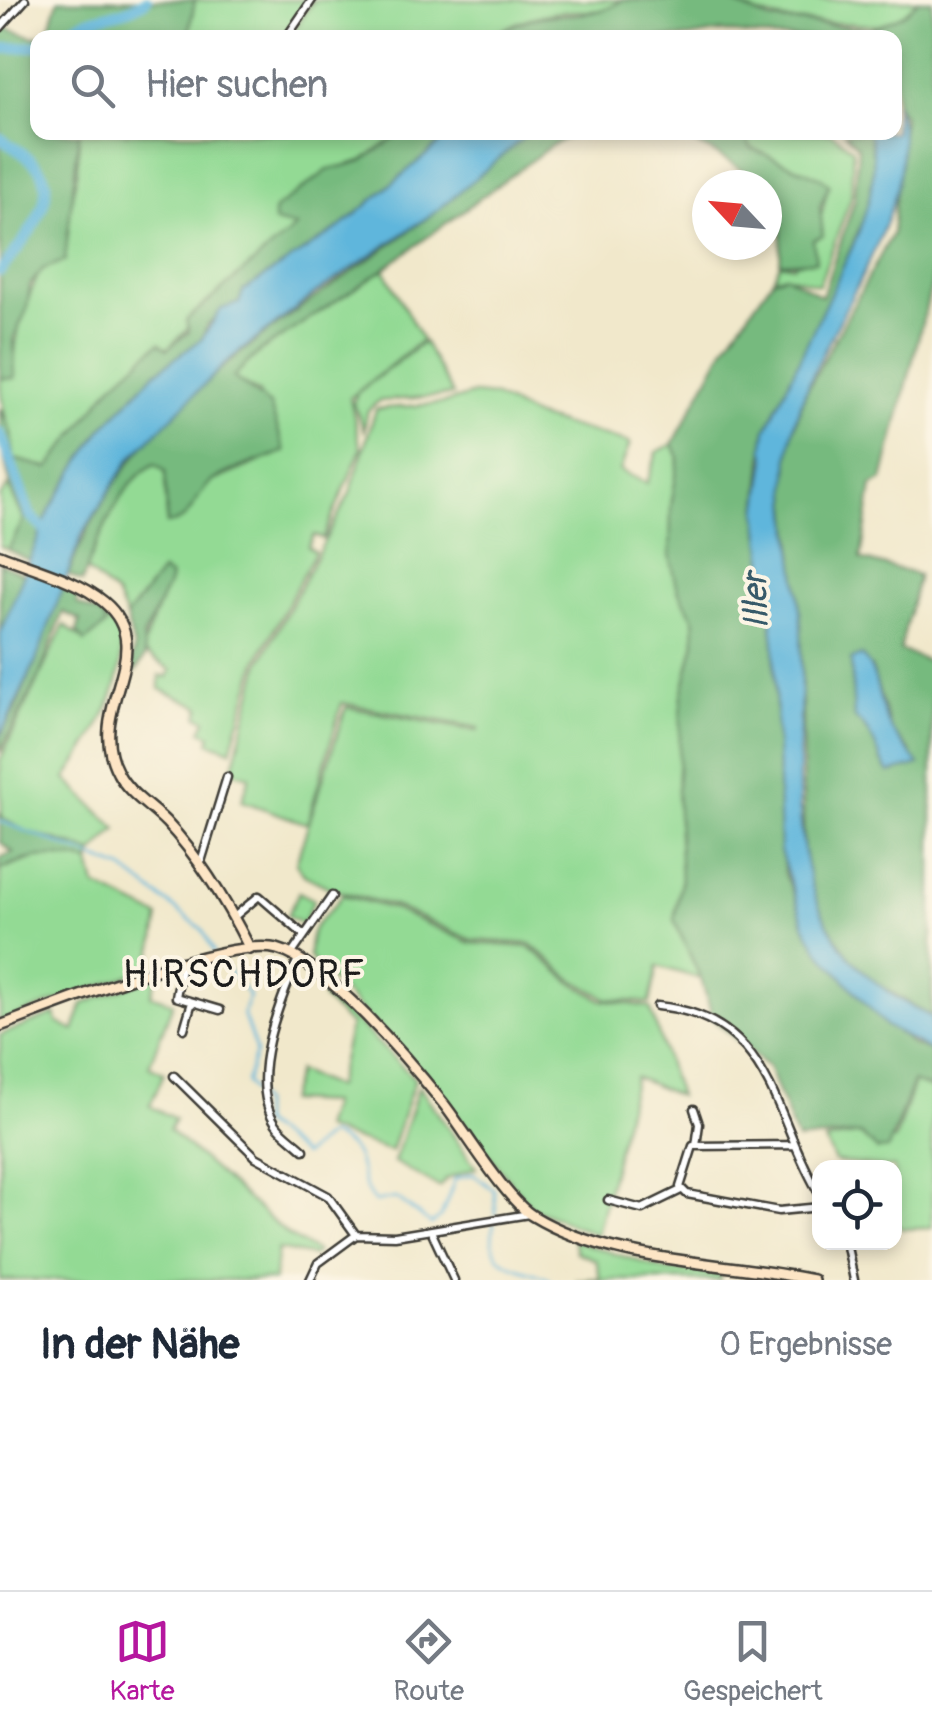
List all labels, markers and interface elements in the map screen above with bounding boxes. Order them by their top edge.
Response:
search box [30,30,902,140]
icon: search [65,58,120,113]
text: Hier suchen [145,61,328,109]
north arrow [692,170,782,260]
water label: Iller [733,568,779,630]
district label: HIRSCHDORF [123,951,367,999]
map controls [812,1160,902,1250]
button: locate [812,1160,902,1250]
text: In der Nähe [40,1319,239,1371]
text: 0 Ergebnisse [719,1325,892,1365]
tab: Karte [110,1614,175,1709]
tab: Route [394,1614,464,1709]
tab: Gespeichert [683,1614,822,1709]

